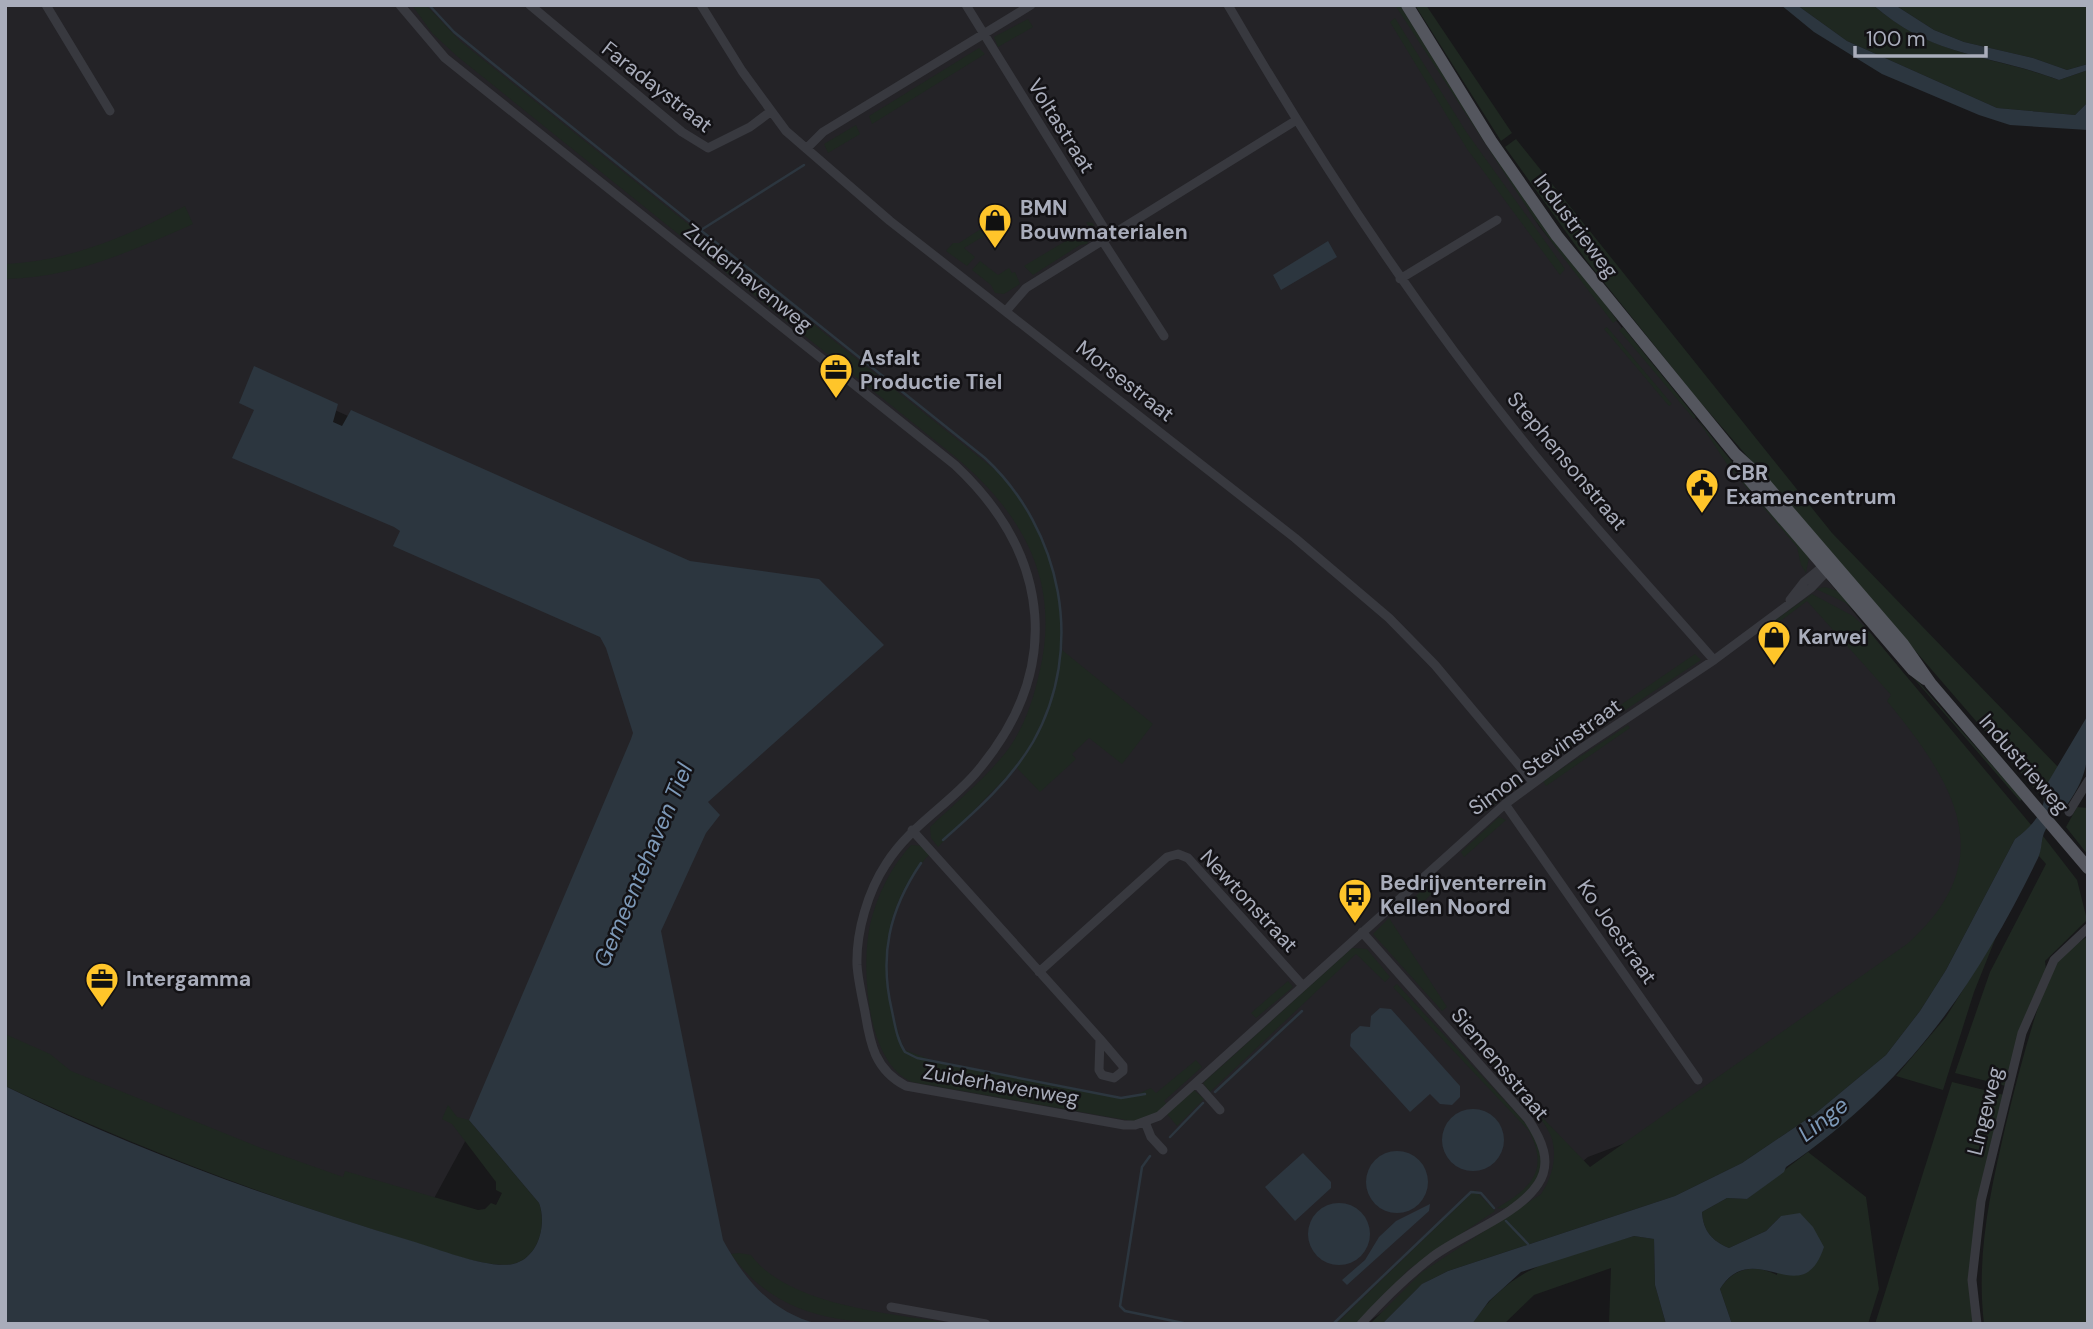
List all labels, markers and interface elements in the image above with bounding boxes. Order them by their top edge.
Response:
scale bar [1855,14,1986,58]
text: 100 m [1866,25,1926,53]
street label: Faradaystraat [596,35,718,139]
street label: Voltastraat [1021,73,1101,179]
street label: Industrieweg [1528,168,1625,284]
place label: BMN Bouwmaterialen [1020,194,1188,246]
shop icon: BMN Bouwmaterialen [976,201,1014,250]
street label: Zuiderhavenweg [678,217,818,339]
street label: Morsestraat [1070,334,1180,428]
place label: Asfalt Productie Tiel [860,344,1002,396]
office icon: Asfalt Productie Tiel [817,351,855,400]
street label: Stephensonstraat [1501,386,1633,536]
place label: CBR Examencentrum [1726,459,1896,511]
public building icon: CBR Examencentrum [1683,466,1721,515]
shop icon: Karwei [1755,618,1793,667]
place label: Karwei [1798,623,1867,651]
street label: Simon Stevinstraat [1463,692,1627,822]
street label: Industrieweg [1973,708,2075,820]
water label: Gemeentehaven Tiel [586,758,700,972]
street label: Newtonstraat [1194,843,1304,959]
place label: Bedrijventerrein Kellen Noord [1380,869,1547,921]
street label: Ko Joestraat [1571,874,1663,990]
bus stop icon: Bedrijventerrein Kellen Noord [1336,876,1374,925]
office icon: Intergamma [83,960,121,1009]
place label: Intergamma [126,965,251,993]
street label: Siemensstraat [1445,1002,1555,1126]
street label: Zuiderhavenweg [921,1057,1082,1113]
street label: Lingeweg [1961,1064,2010,1158]
water label: Linge [1792,1090,1854,1148]

